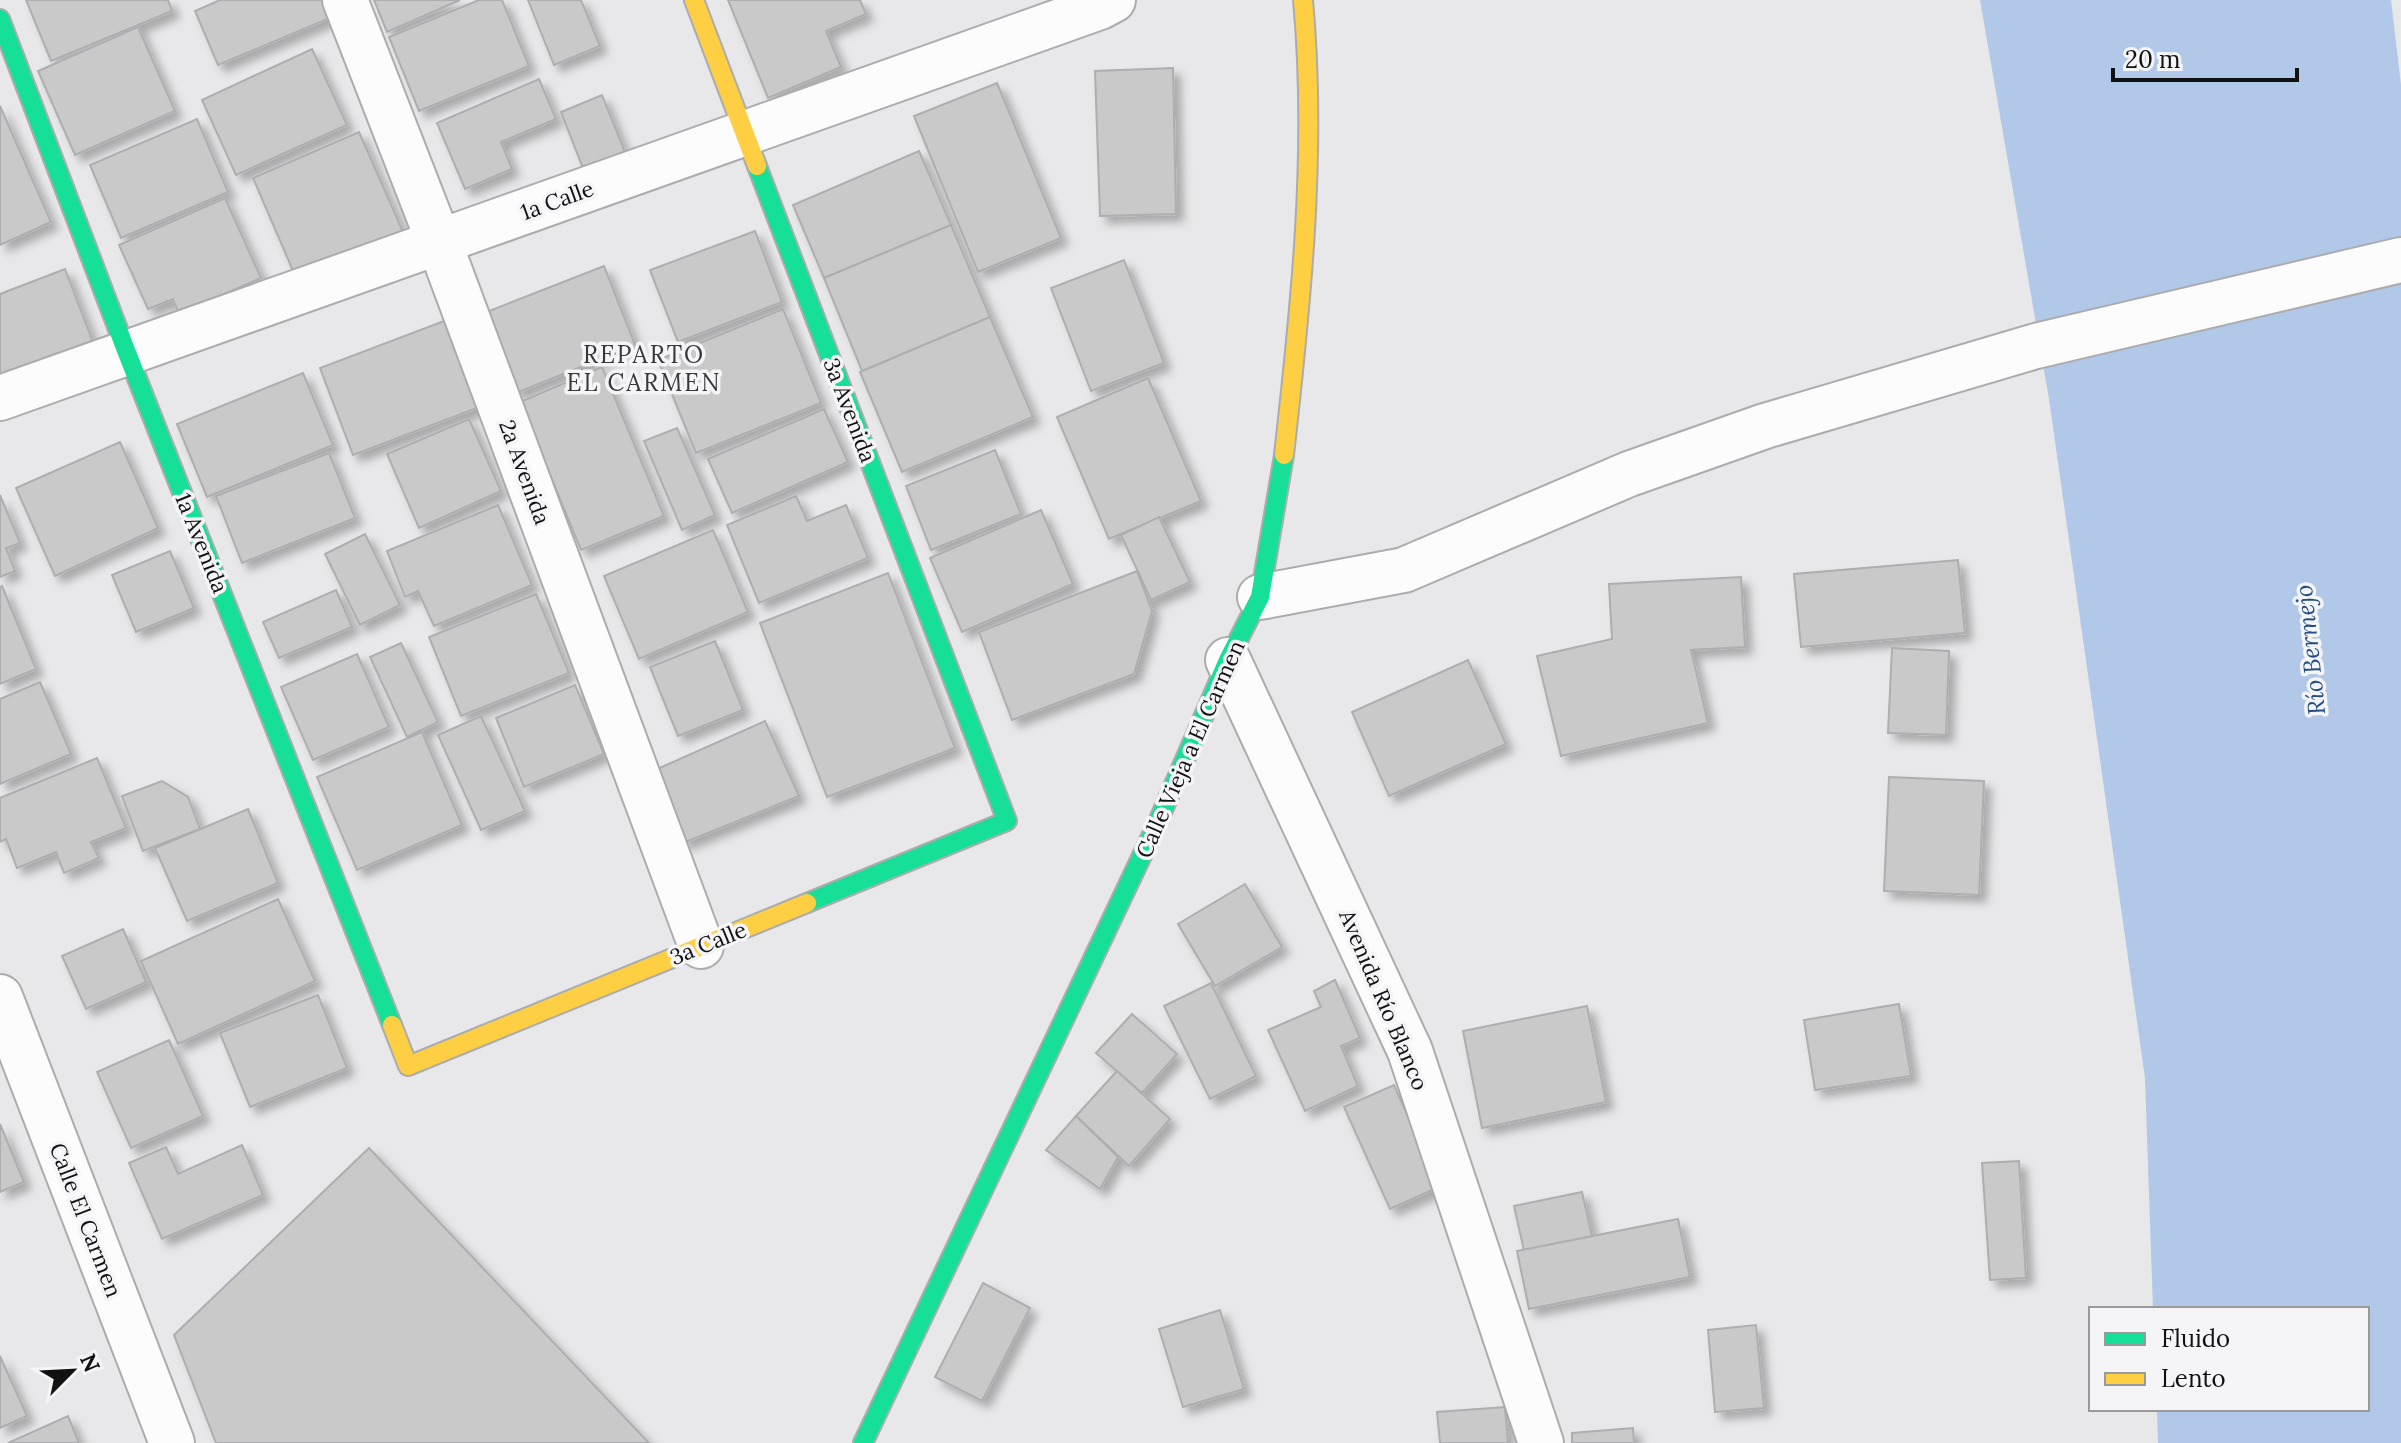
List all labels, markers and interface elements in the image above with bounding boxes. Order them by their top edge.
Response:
scale bar [2113,32,2297,82]
text: 20 m [2125,44,2181,75]
street label: 1a Calle [517,174,597,226]
district label: REPARTO EL CARMEN [567,339,722,398]
street label: 3a Avenida [817,354,883,466]
street label: 2a Avenida [493,416,557,528]
street label: 1a Avenida [169,489,235,597]
water label: Río Bermejo [2288,583,2332,717]
street label: Calle Vieja a El Carmen [1129,636,1251,862]
street label: Avenida Río Blanco [1333,905,1435,1094]
street label: 3a Calle [666,915,750,971]
street label: Calle El Carmen [44,1139,128,1301]
legend [2089,1307,2369,1411]
text: Fluido [2161,1323,2230,1354]
north arrow [32,1331,112,1411]
text: N [74,1349,107,1376]
text: Lento [2161,1363,2226,1394]

